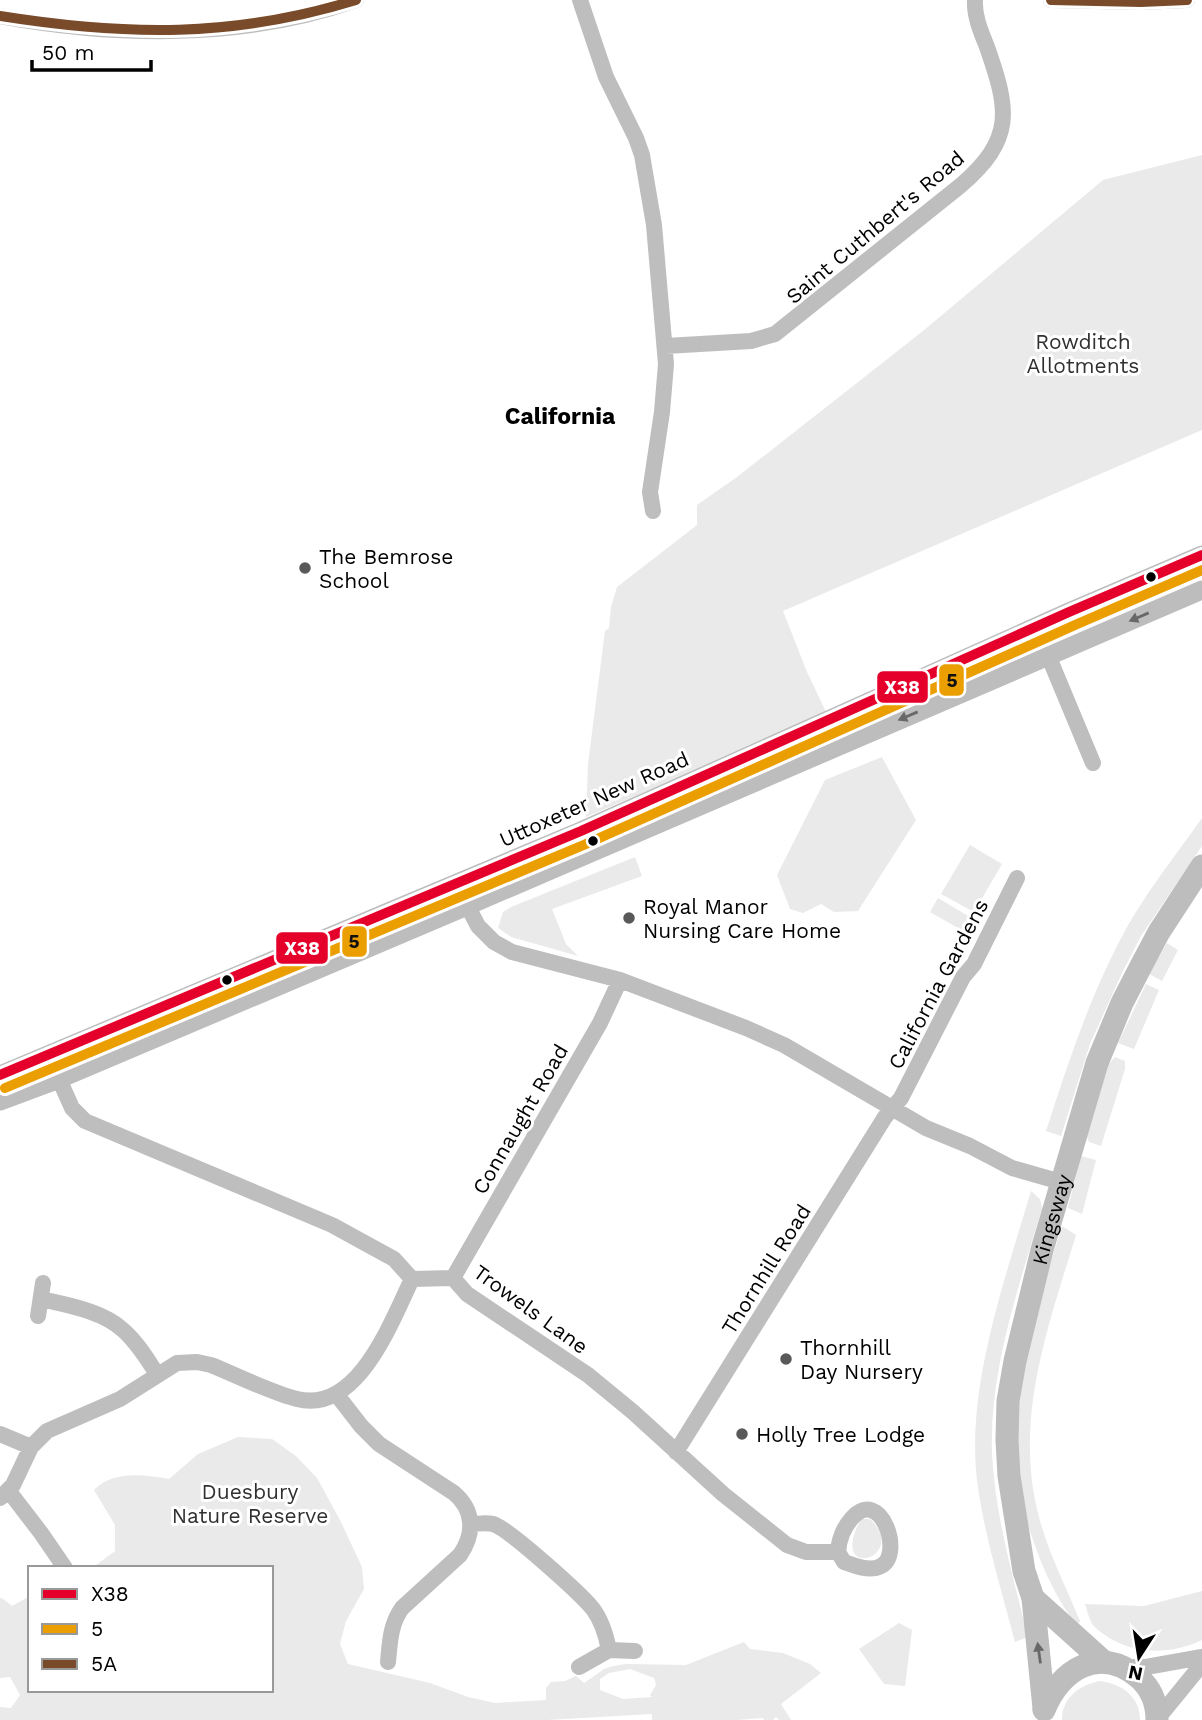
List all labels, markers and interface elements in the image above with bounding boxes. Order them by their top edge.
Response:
scale bar [32,28,150,72]
text: 50 m [42,40,94,65]
street label: Saint Cuthbert's Road [781,145,969,309]
park label: Rowditch Allotments [1027,329,1139,378]
district label: California [505,403,616,430]
place label: The Bemrose School [319,544,453,593]
marker: The Bemrose School [297,560,313,576]
unlabelled marker [1144,570,1158,584]
one-way arrow [1129,611,1150,622]
line badge: 5 [938,663,965,697]
text: 5 [946,669,958,692]
line badge: X38 [876,670,929,704]
text: X38 [884,676,920,699]
one-way arrow [897,711,918,722]
street label: Uttoxeter New Road [495,746,693,852]
unlabelled marker [586,834,600,848]
place label: Royal Manor Nursing Care Home [643,894,841,943]
street label: California Gardens [883,895,993,1073]
marker: Royal Manor Nursing Care Home [621,910,637,926]
line badge: 5 [341,925,368,958]
text: 5 [348,930,360,953]
line badge: X38 [275,931,329,965]
text: X38 [284,937,320,960]
unlabelled marker [220,973,234,987]
street label: Connaught Road [467,1040,573,1198]
street label: Kingsway [1026,1171,1076,1267]
street label: Thornhill Road [716,1199,816,1339]
street label: Trowels Lane [469,1259,593,1359]
place label: Thornhill Day Nursery [800,1335,923,1384]
marker: Thornhill Day Nursery [778,1351,794,1367]
place label: Holly Tree Lodge [756,1422,925,1447]
marker: Holly Tree Lodge [734,1426,750,1442]
park label: Duesbury Nature Reserve [172,1479,328,1528]
legend [28,1566,273,1692]
text: X38 [91,1581,129,1606]
text: 5 [91,1616,103,1641]
north arrow [1104,1622,1174,1692]
one-way arrow [1033,1642,1044,1664]
text: 5A [91,1651,117,1676]
text: N [1126,1660,1145,1686]

